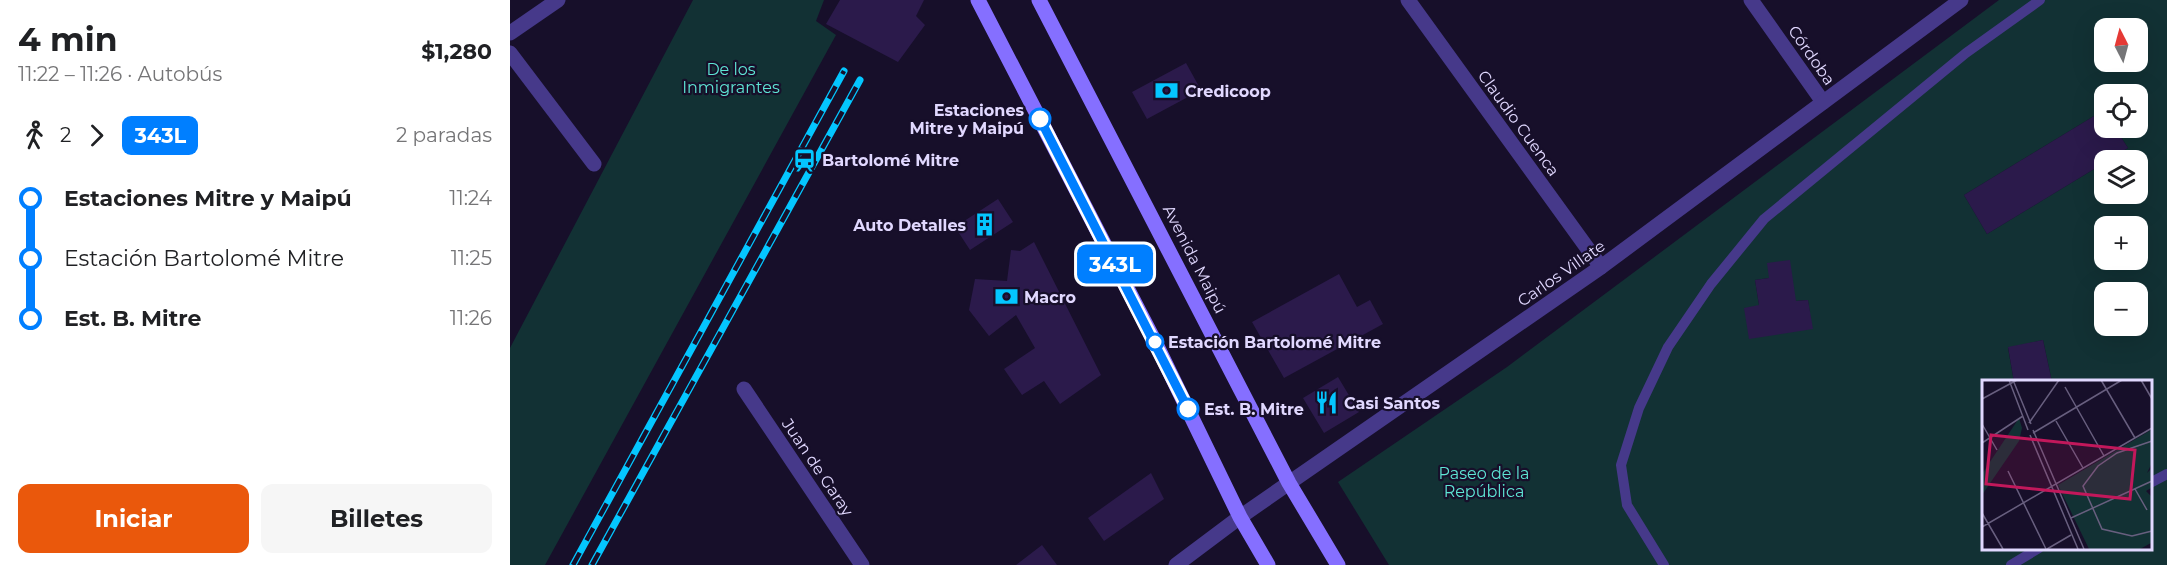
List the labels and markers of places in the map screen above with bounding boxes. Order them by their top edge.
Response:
bank icon: Credicoop [1154,78,1180,104]
place label: Credicoop [1185,82,1271,101]
place label: Estaciones Mitre y Maipú [909,101,1025,138]
marker: Estaciones Mitre y Maipú [1029,108,1051,130]
station icon: Bartolomé Mitre [791,147,817,173]
place label: Bartolomé Mitre [822,151,959,170]
building icon: Auto Detalles [971,212,997,238]
place label: Auto Detalles [852,216,966,235]
bank icon: Macro [993,284,1019,310]
place label: Macro [1024,288,1076,307]
marker: Estación Bartolomé Mitre [1146,333,1164,351]
place label: Estación Bartolomé Mitre [1168,333,1381,352]
restaurant icon: Casi Santos [1313,390,1339,416]
place label: Casi Santos [1344,394,1441,413]
marker: Est. B. Mitre [1177,398,1199,420]
place label: Est. B. Mitre [1204,400,1304,419]

